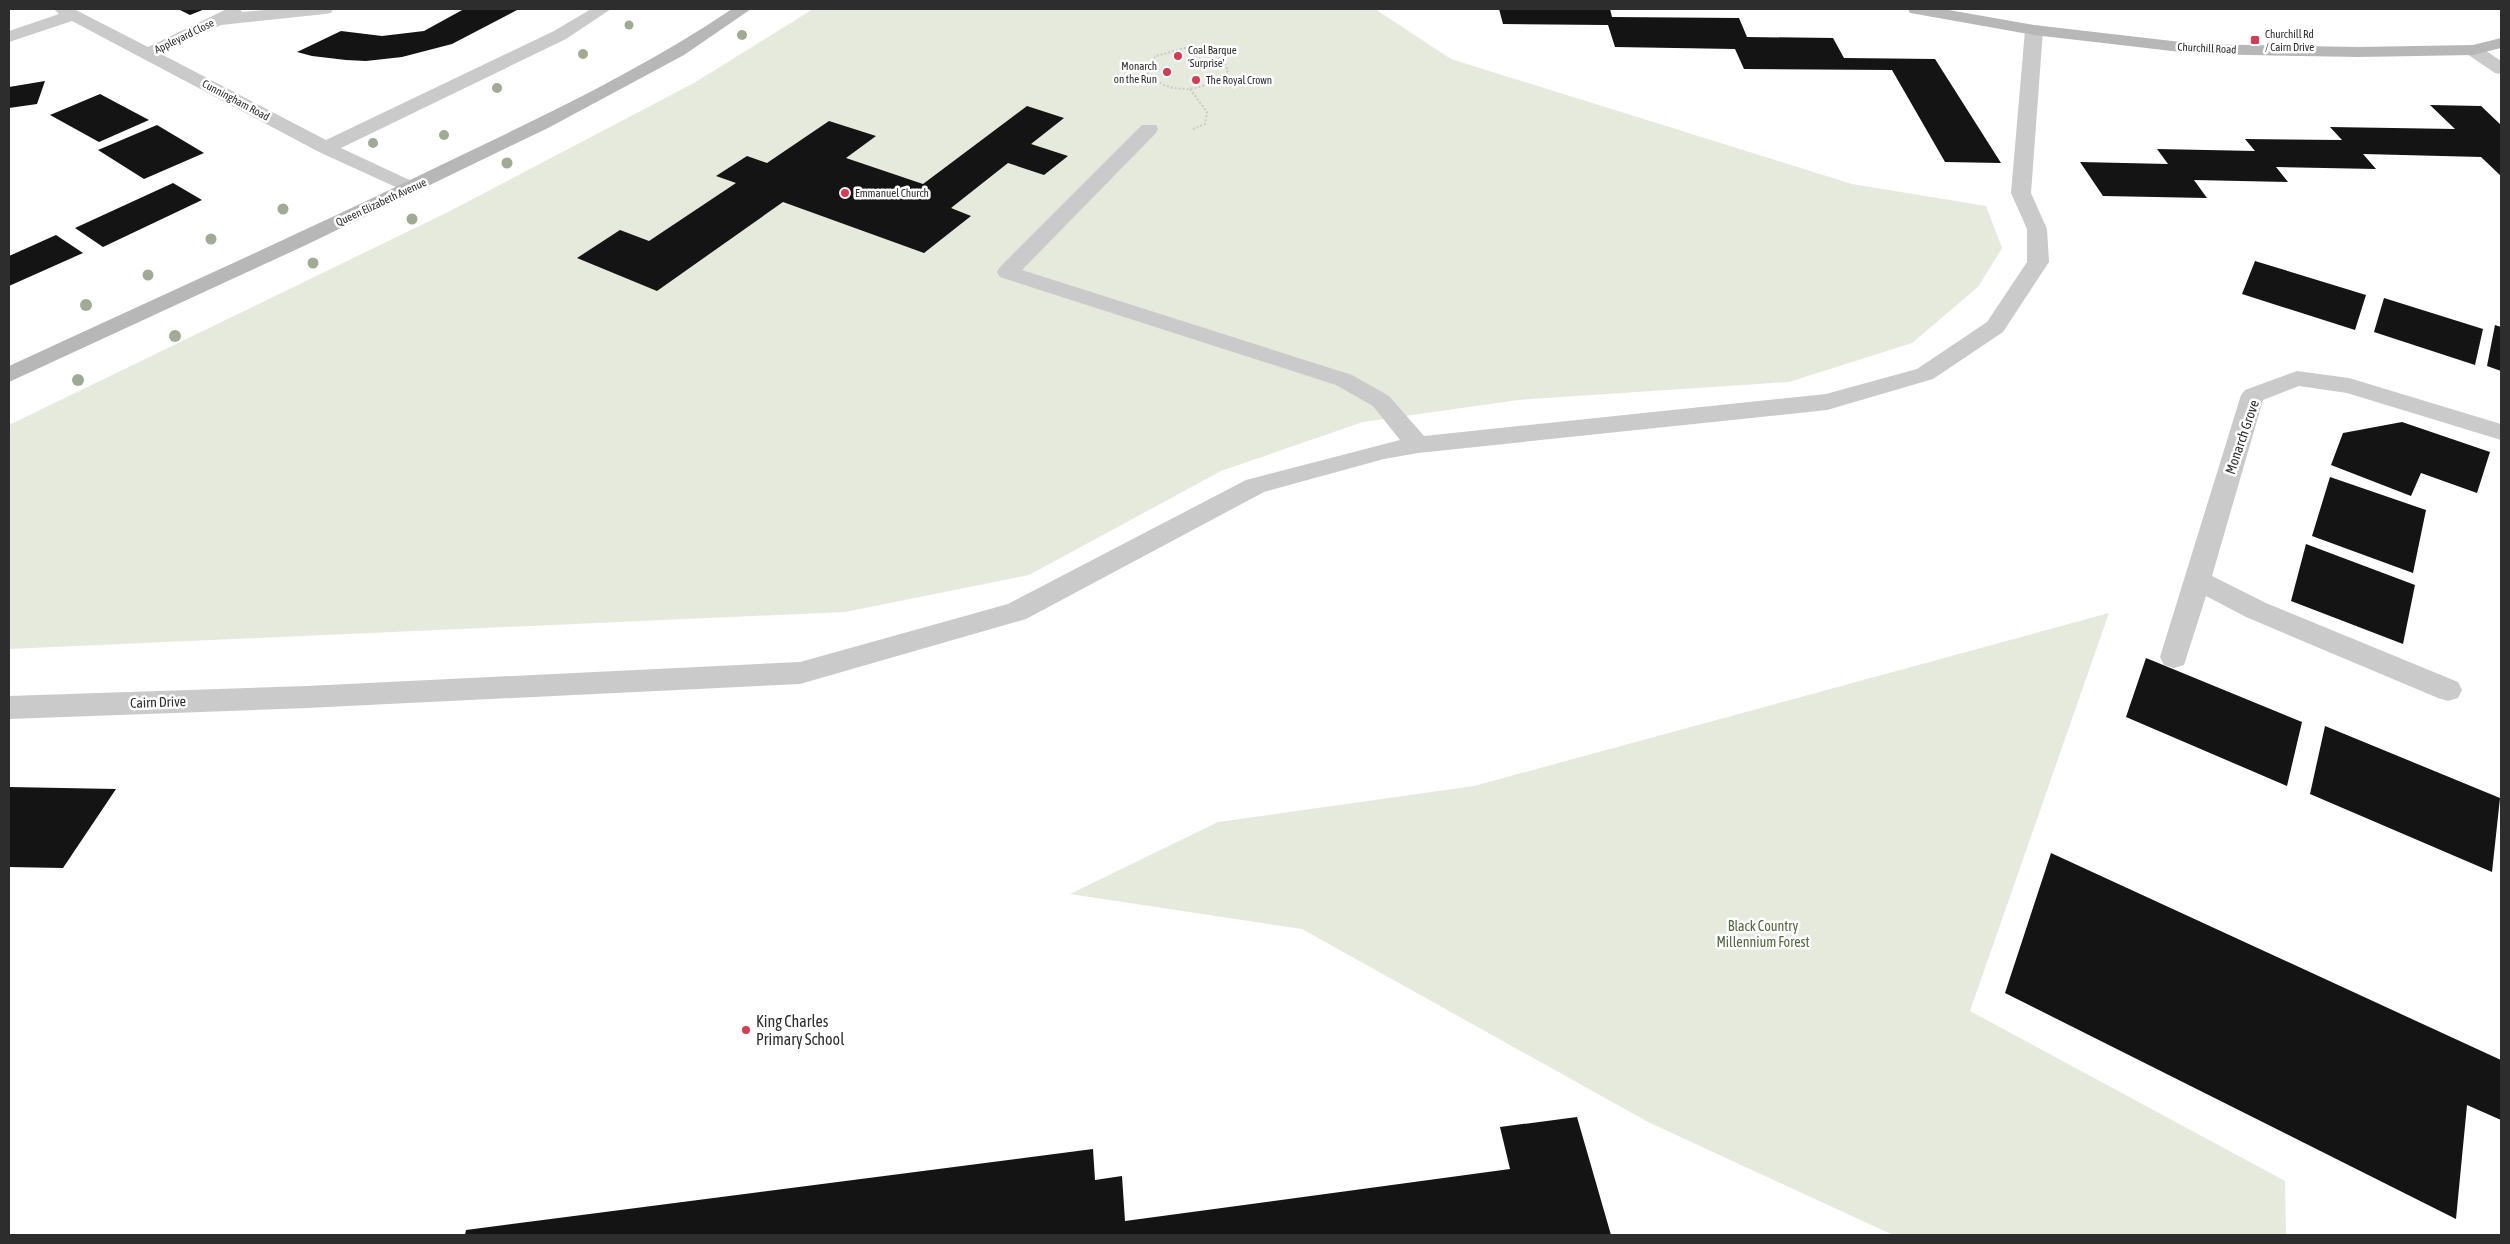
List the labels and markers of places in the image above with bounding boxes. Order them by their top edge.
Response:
place label: Churchill Rd / Cairn Drive [2265,28,2314,53]
marker: Churchill Rd / Cairn Drive [2249,34,2261,46]
place label: Coal Barque 'Surprise' [1188,44,1237,69]
marker: Coal Barque 'Surprise' [1172,50,1184,62]
place label: Monarch on the Run [1114,60,1157,85]
marker: Monarch on the Run [1161,66,1173,78]
marker: The Royal Crown [1190,74,1202,86]
place label: The Royal Crown [1206,74,1272,86]
marker: Emmanuel Church [839,187,851,199]
place label: Emmanuel Church [855,187,929,199]
place label: King Charles Primary School [756,1012,845,1049]
marker: King Charles Primary School [740,1024,752,1036]

